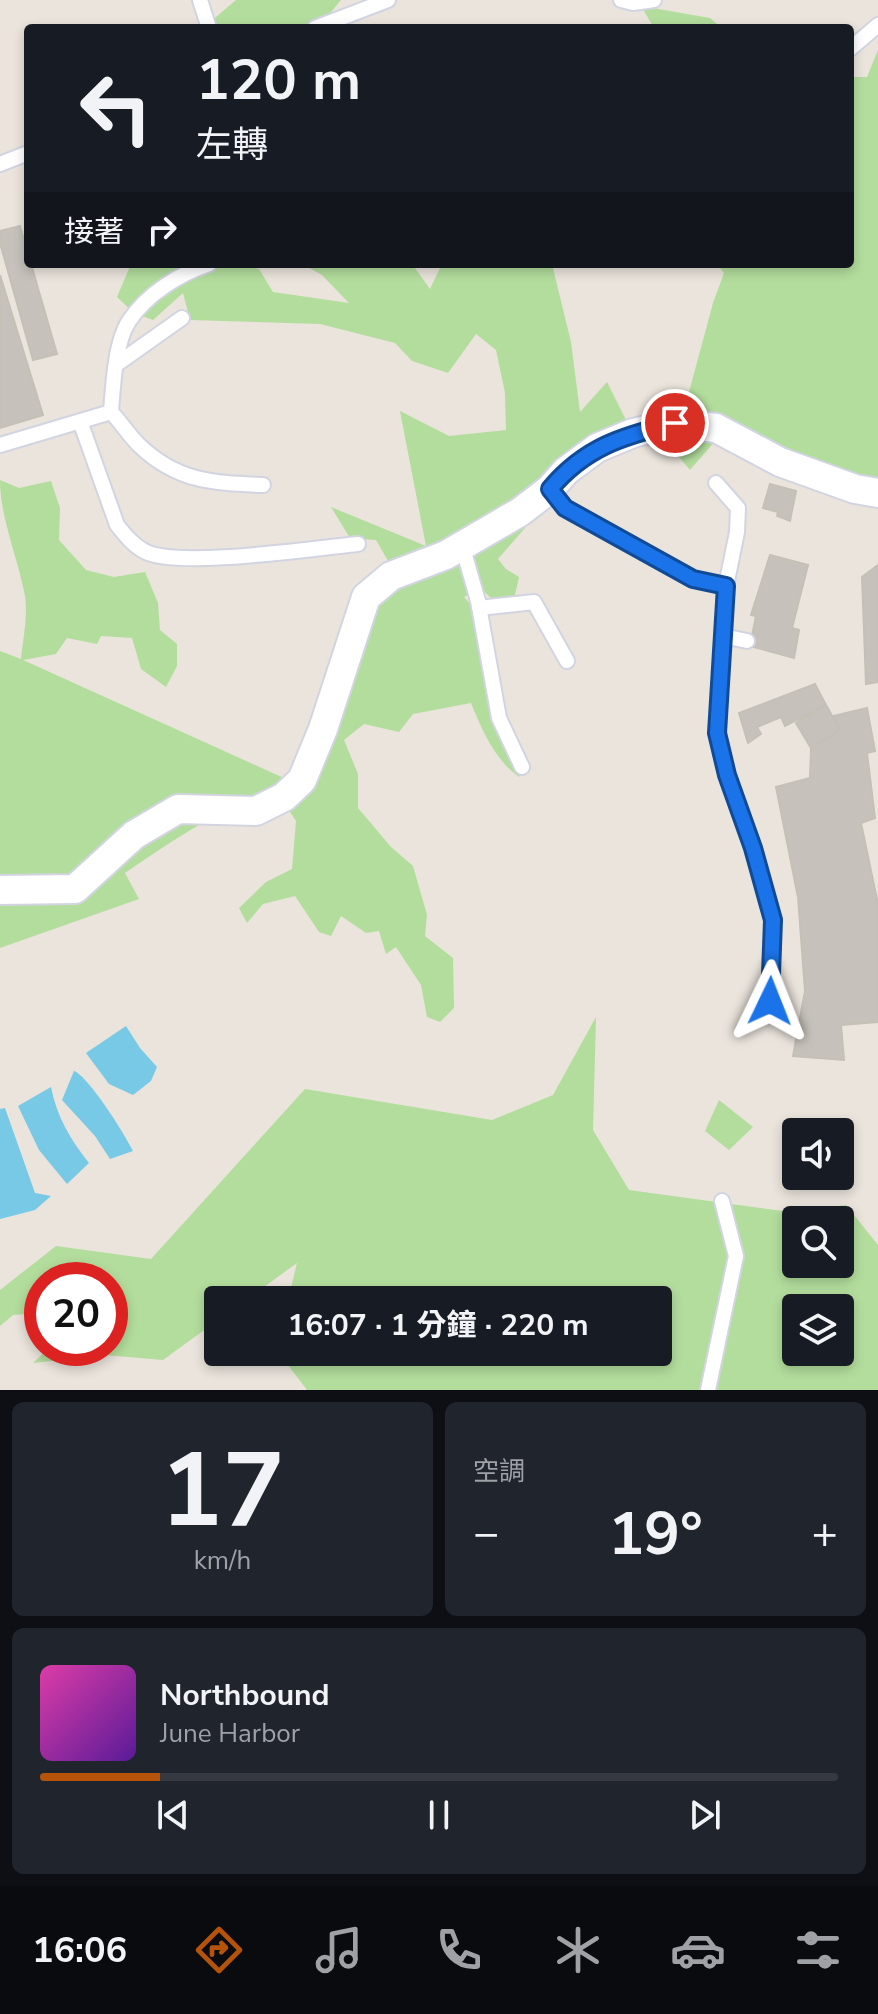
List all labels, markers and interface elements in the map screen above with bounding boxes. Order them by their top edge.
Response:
text: 120 m [196,42,361,119]
icon: left [64,56,168,160]
text: 左轉 [196,121,268,170]
icon: right [140,208,184,252]
text: 接著 [64,212,124,253]
pin [641,389,709,457]
icon: arrive [653,401,697,445]
position arrow [728,959,812,1043]
map controls [782,1118,854,1366]
button: sound [782,1118,854,1190]
button: search [782,1206,854,1278]
speed limit sign: 20 [24,1262,128,1366]
button: layers [782,1294,854,1366]
text: 16:07 · 1 分鐘 · 220 m [287,1305,589,1346]
text: 17 [160,1420,285,1562]
text: 空調 [473,1454,525,1489]
text: 19° [608,1493,703,1575]
text: − [473,1504,499,1564]
text: + [812,1504,838,1564]
text: km/h [194,1543,251,1578]
text: Northbound [160,1675,330,1716]
text: June Harbor [160,1716,300,1751]
icon: previous [151,1793,195,1837]
icon: pause [417,1793,461,1837]
icon: next [683,1793,727,1837]
icon: directions [191,1922,247,1978]
icon: music [311,1922,367,1978]
icon: phone [431,1922,487,1978]
icon: climate [550,1922,606,1978]
icon: car [670,1922,726,1978]
icon: filters [790,1922,846,1978]
text: 16:06 [32,1926,127,1975]

